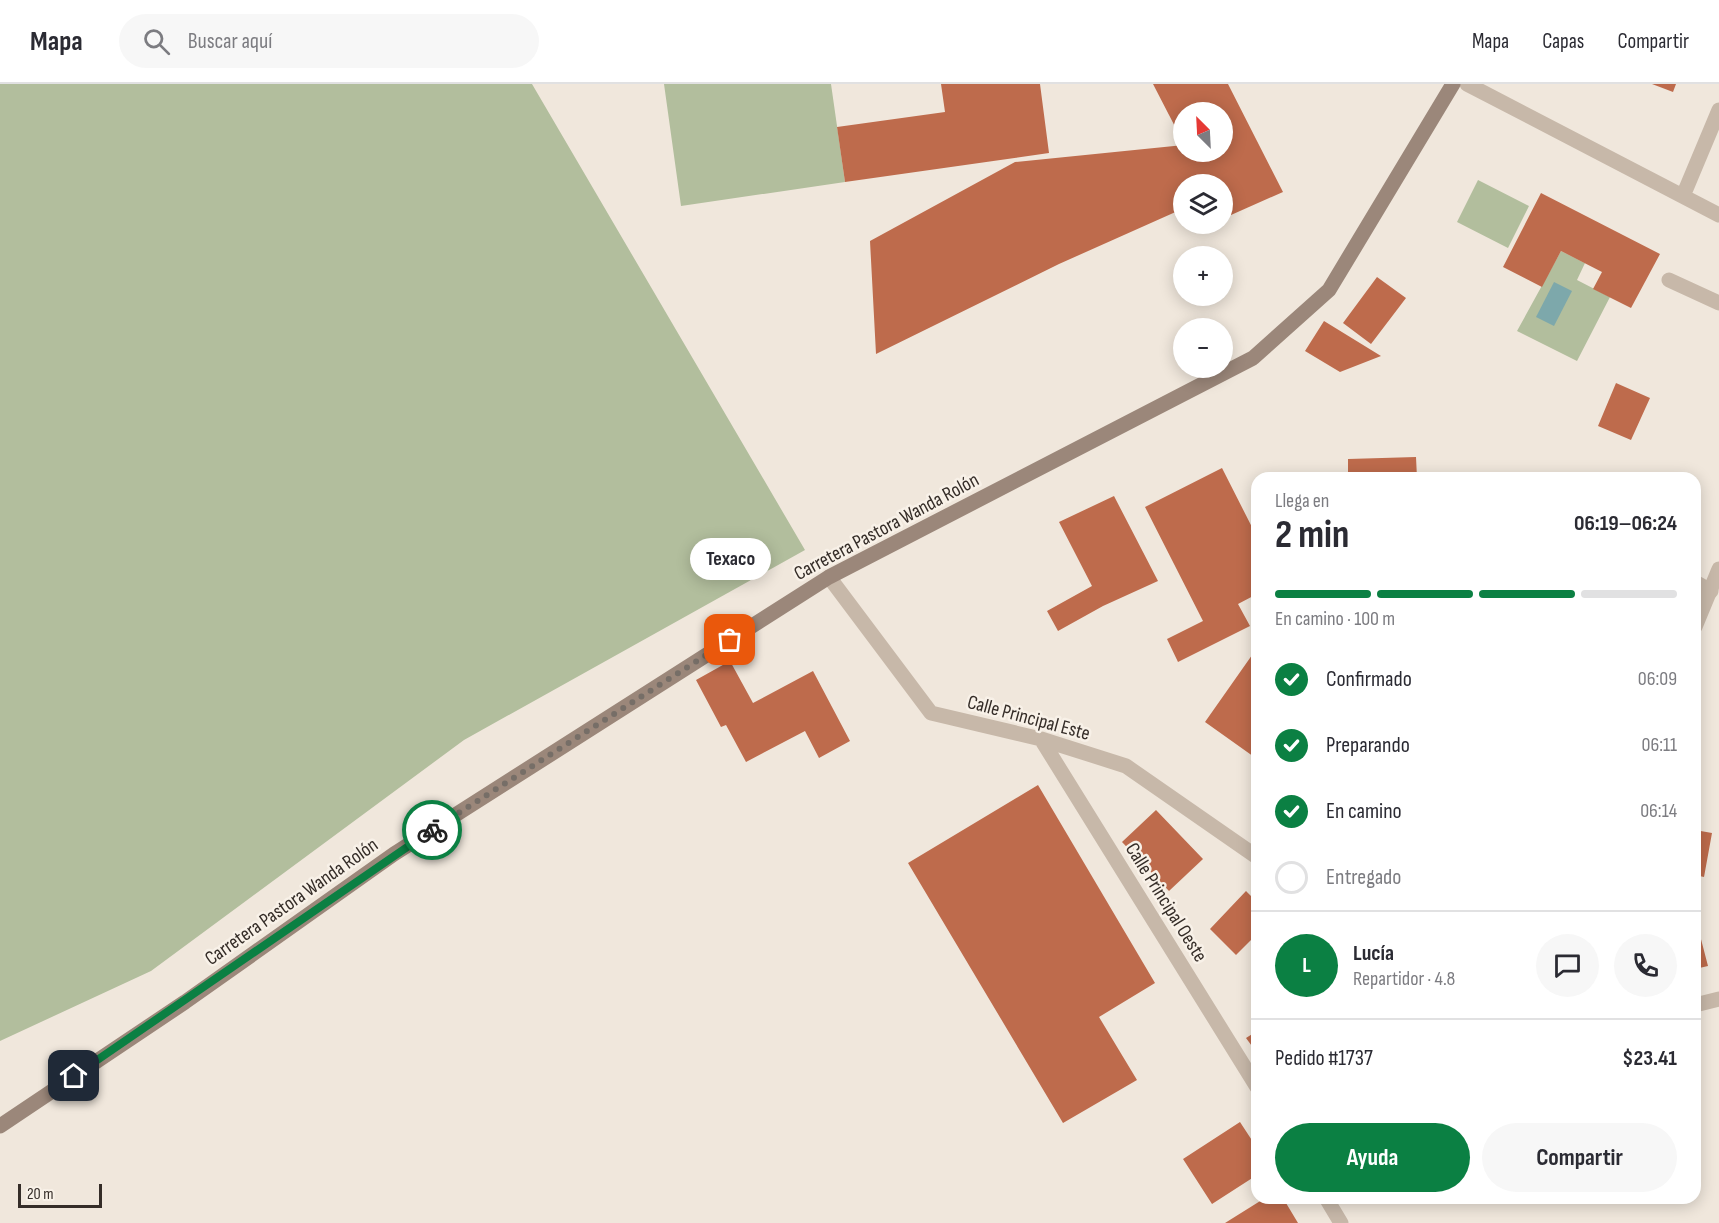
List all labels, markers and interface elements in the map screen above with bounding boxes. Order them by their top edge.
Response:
search box [119,14,539,68]
text: Mapa [30,25,83,58]
icon: search [140,25,173,58]
text: Buscar aquí [188,28,272,55]
text: Mapa [1472,29,1509,54]
text: Capas [1542,29,1584,54]
text: Compartir [1617,29,1689,54]
north arrow [1173,102,1233,162]
map controls [1173,102,1233,378]
button: layers [1173,174,1233,234]
button: + [1173,246,1233,306]
button: − [1173,318,1233,378]
street label: Carretera Pastora Wanda Rolón [790,468,983,586]
text: Llega en [1275,489,1329,513]
text: 06:19–06:24 [1574,510,1677,537]
text: 2 min [1275,512,1349,559]
callout: Texaco [690,538,771,580]
text: Texaco [706,547,755,571]
text: En camino · 100 m [1275,607,1395,631]
pin [704,614,755,665]
icon: bag [713,623,746,656]
icon: check [1275,663,1308,696]
text: Confirmado [1326,666,1412,693]
text: 06:09 [1638,667,1677,691]
street label: Calle Principal Este [965,690,1093,746]
icon: check [1275,729,1308,762]
text: Preparando [1326,732,1410,759]
text: 06:11 [1642,733,1677,757]
icon: check [1275,795,1308,828]
text: En camino [1326,798,1402,825]
text: 06:14 [1640,799,1677,823]
courier [402,800,462,860]
icon: bike [416,814,449,847]
street label: Carretera Pastora Wanda Rolón [200,833,383,971]
street label: Calle Principal Oeste [1120,839,1212,966]
text: Entregado [1326,864,1401,891]
button: chat [1536,934,1599,997]
button: phone [1614,934,1677,997]
text: Lucía [1353,940,1394,967]
text: L [1302,952,1311,979]
text: Repartidor · 4.8 [1353,967,1455,991]
text: Pedido #1737 [1275,1045,1373,1072]
text: $23.41 [1622,1045,1677,1072]
pin [48,1050,99,1101]
icon: home [57,1059,90,1092]
button: Ayuda [1275,1123,1470,1192]
button: Compartir [1482,1123,1677,1192]
scale bar [18,1181,102,1208]
text: 20 m [27,1185,54,1204]

